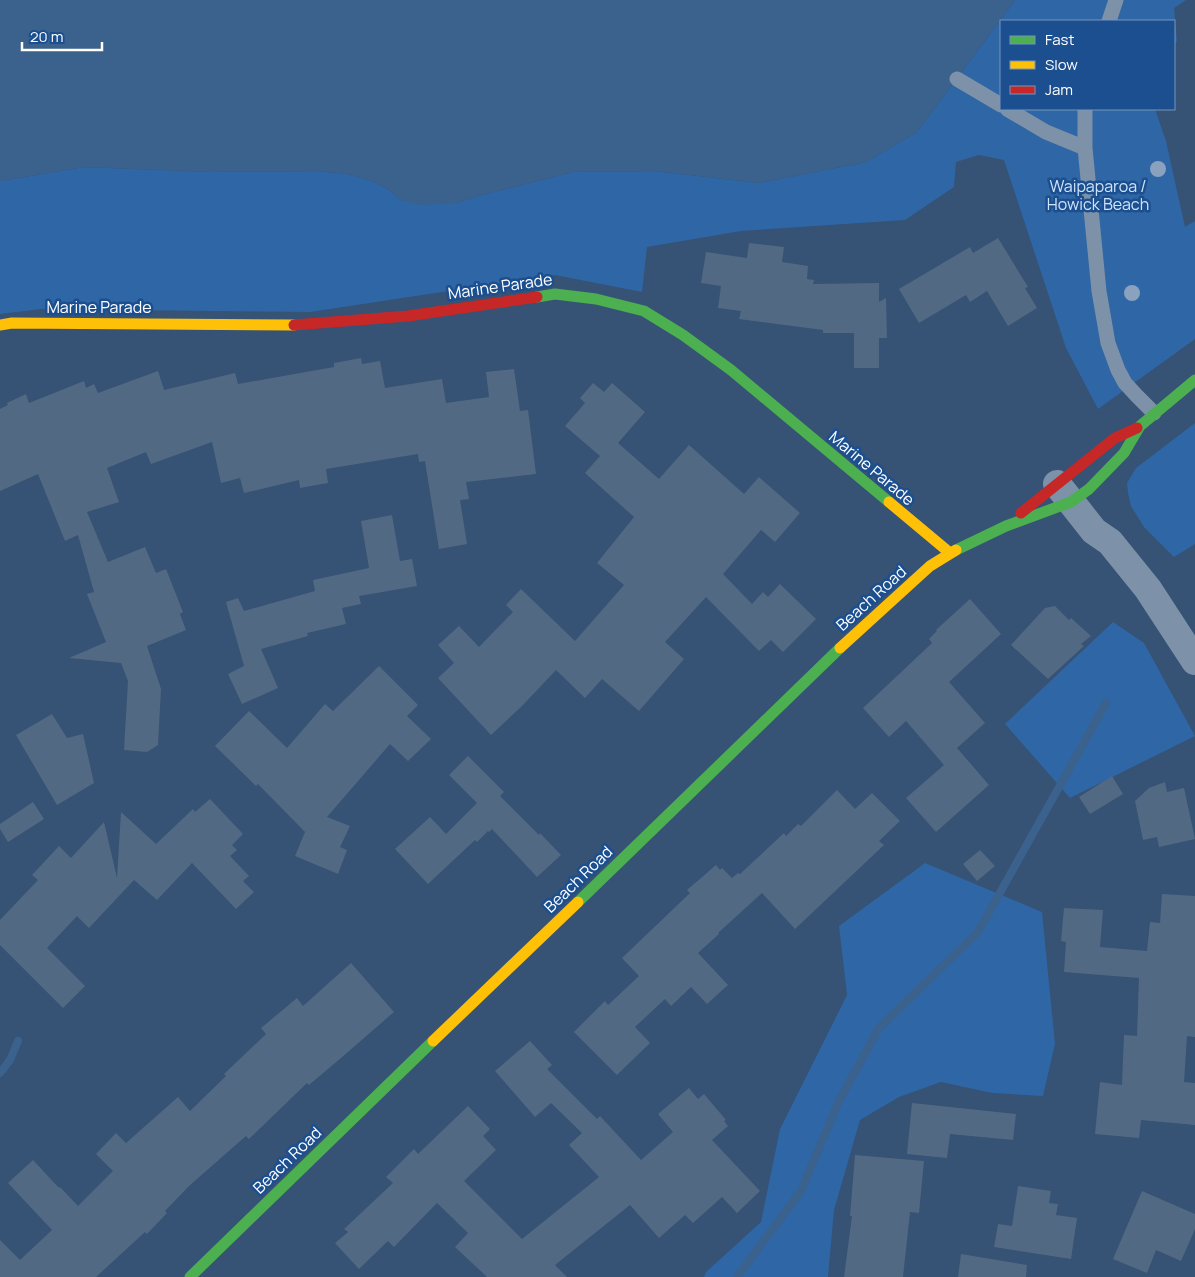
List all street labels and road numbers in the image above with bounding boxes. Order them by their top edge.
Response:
street label: Marine Parade [446,268,554,304]
street label: Marine Parade [46,296,152,318]
street label: Marine Parade [825,426,919,510]
street label: Beach Road [831,561,911,635]
street label: Beach Road [539,841,617,917]
street label: Beach Road [248,1122,326,1198]

